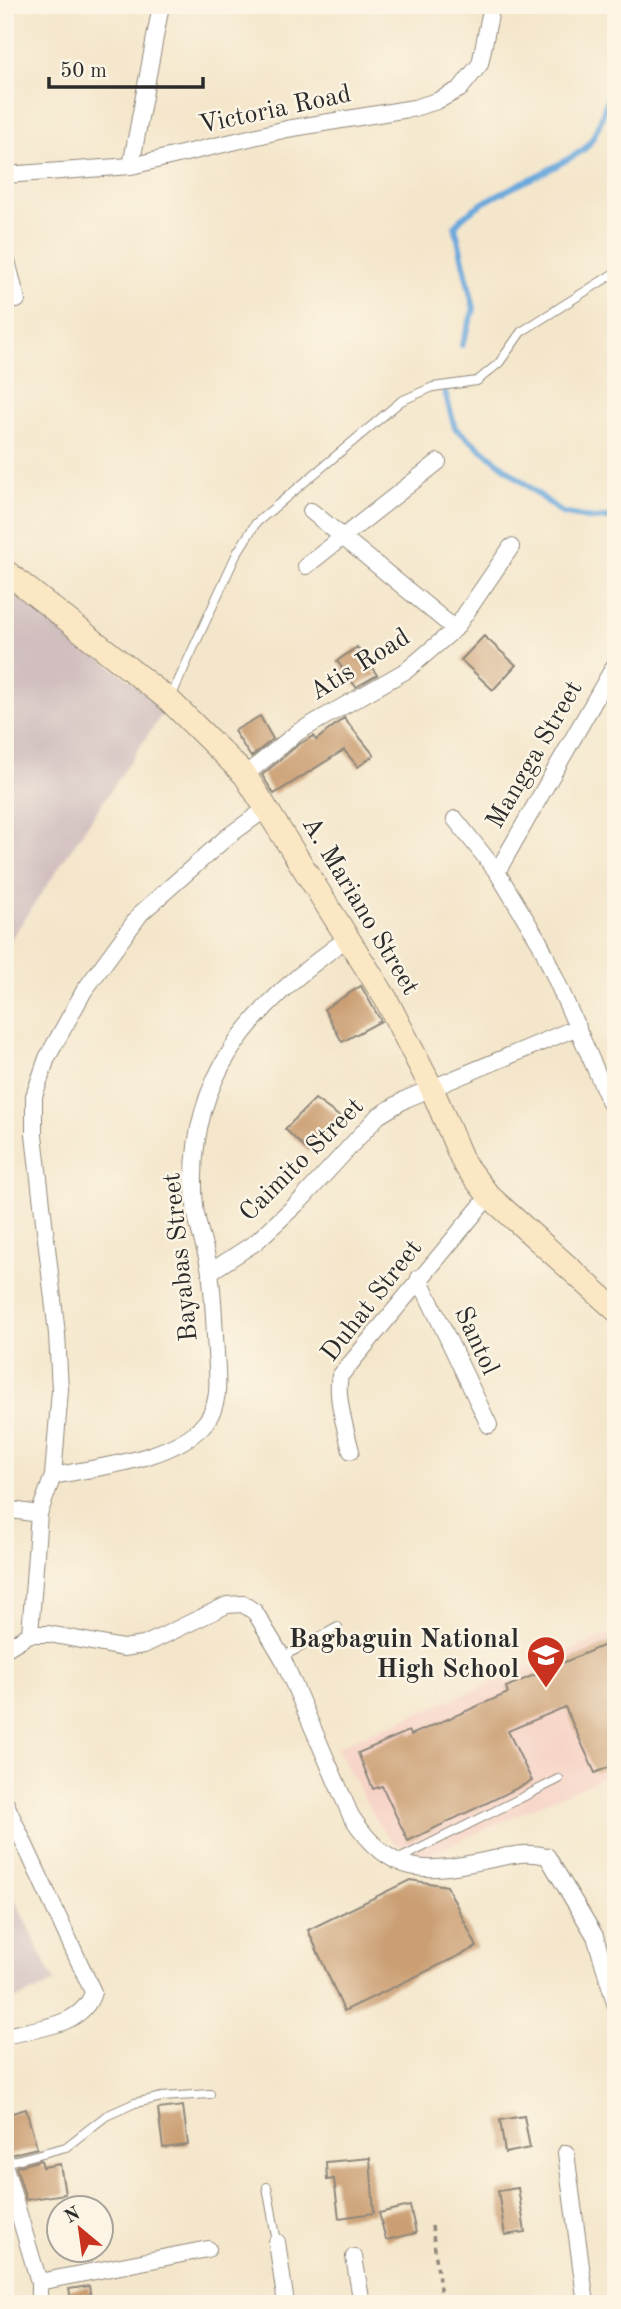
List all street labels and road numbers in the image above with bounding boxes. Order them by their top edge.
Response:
street label: Victoria Road [196,81,354,139]
street label: Atis Road [305,624,415,706]
street label: Mangga Street [482,677,588,833]
street label: A. Mariano Street [297,812,423,1000]
street label: Caimito Street [235,1093,369,1227]
street label: Bayabas Street [159,1171,203,1343]
street label: Duhat Street [317,1235,427,1367]
street label: Santol [449,1303,503,1379]

